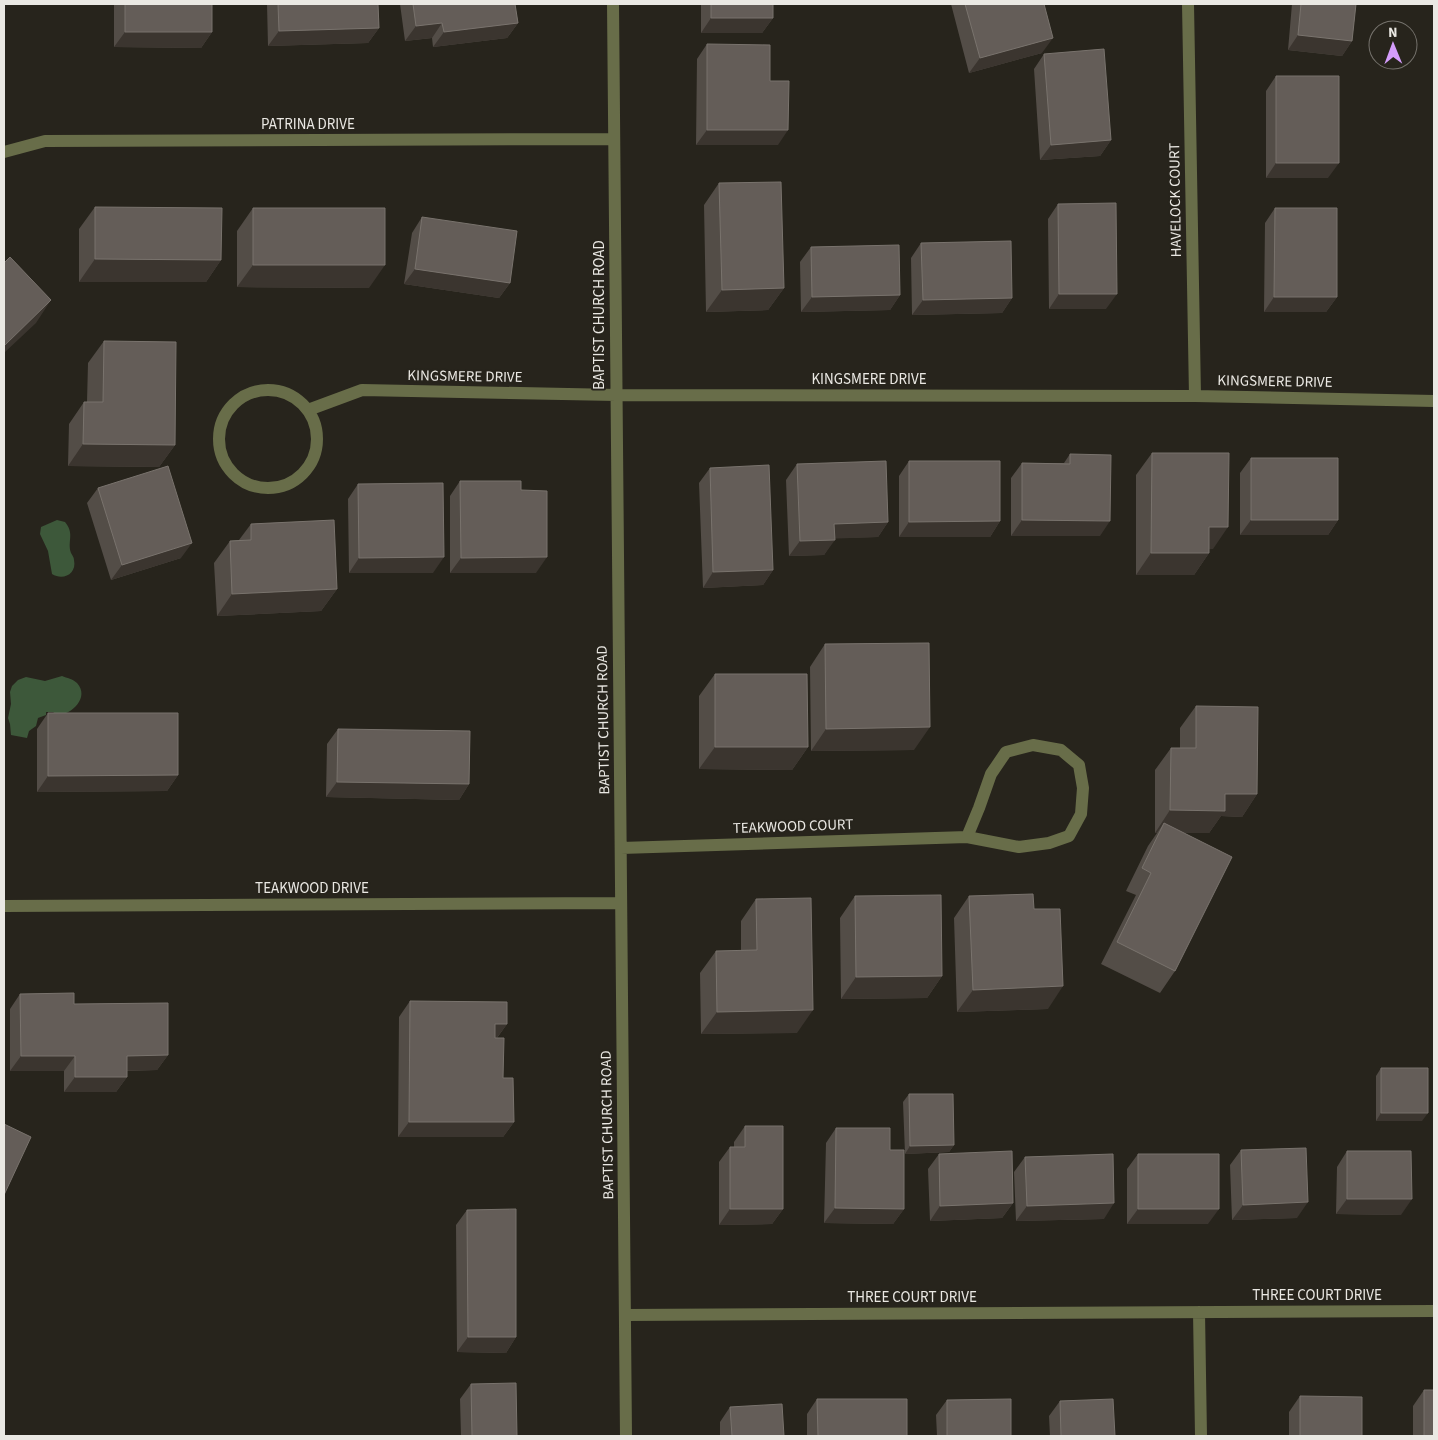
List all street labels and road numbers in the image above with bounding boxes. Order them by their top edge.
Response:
street label: PATRINA DRIVE [261,114,355,135]
street label: HAVELOCK COURT [1164,143,1187,257]
street label: BAPTIST CHURCH ROAD [589,240,610,390]
street label: KINGSMERE DRIVE [407,365,523,388]
street label: KINGSMERE DRIVE [811,369,927,390]
street label: KINGSMERE DRIVE [1217,370,1333,393]
street label: BAPTIST CHURCH ROAD [592,645,615,795]
street label: TEAKWOOD COURT [732,814,854,839]
street label: TEAKWOOD DRIVE [255,878,369,899]
street label: BAPTIST CHURCH ROAD [596,1050,619,1200]
street label: THREE COURT DRIVE [1252,1285,1382,1306]
street label: THREE COURT DRIVE [847,1287,977,1308]

